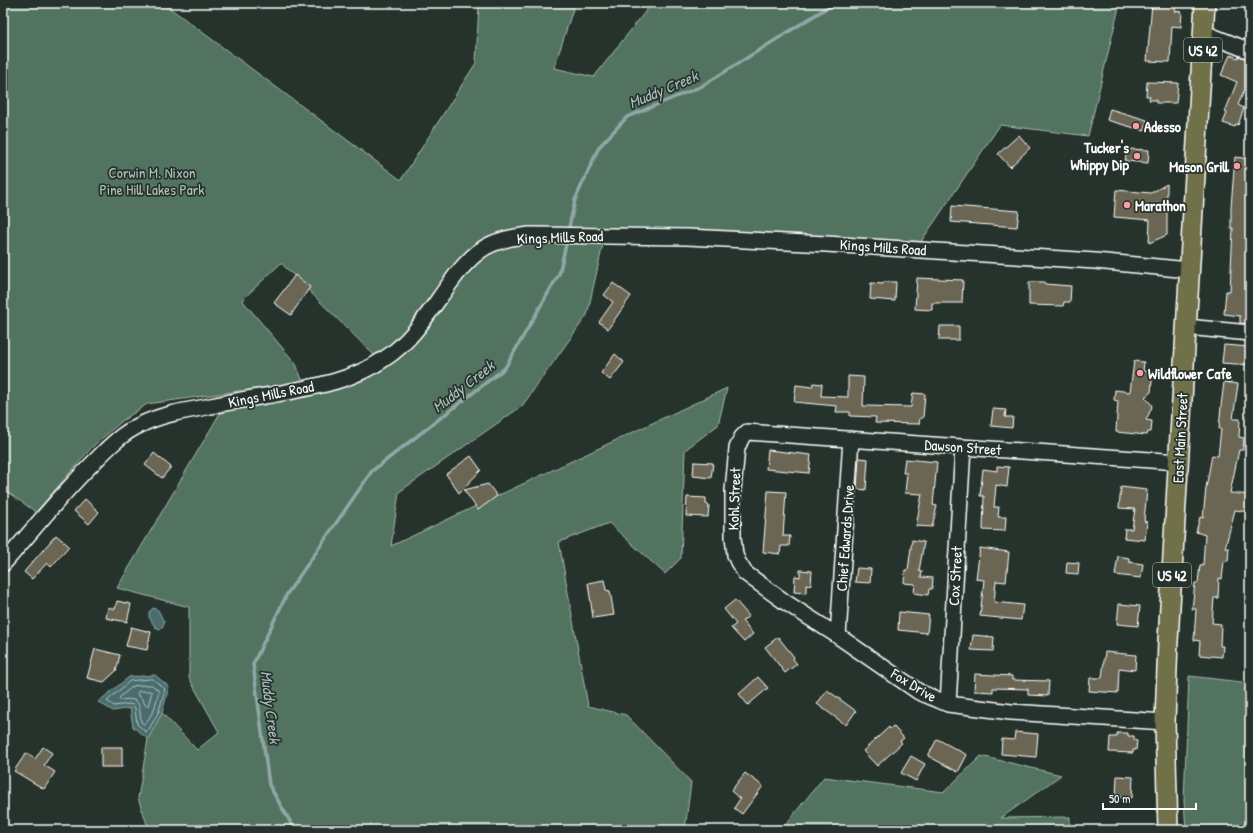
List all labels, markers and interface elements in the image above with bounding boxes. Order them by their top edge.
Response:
road number: US 42 [1184,38,1222,62]
water label: Muddy Creek [625,64,702,113]
place label: Adesso [1144,116,1181,137]
marker: Adesso [1131,121,1141,131]
place label: Tucker's Whippy Dip [1071,137,1130,176]
marker: Tucker's Whippy Dip [1132,151,1142,161]
place label: Mason Grill [1169,156,1230,177]
marker: Mason Grill [1232,161,1242,171]
park label: Corwin M. Nixon Pine Hill Lakes Park [99,162,205,200]
place label: Marathon [1135,195,1186,216]
marker: Marathon [1122,200,1132,210]
street label: Kings Mills Road [516,225,604,249]
street label: Kings Mills Road [839,234,927,260]
water label: Muddy Creek [427,354,500,417]
place label: Wildflower Cafe [1148,363,1232,384]
marker: Wildflower Cafe [1135,368,1145,378]
street label: Kings Mills Road [227,375,316,413]
street label: East Main Street [1167,392,1193,484]
street label: Dawson Street [924,434,1003,460]
street label: Kohl Street [722,467,746,531]
street label: Chief Edwards Drive [831,484,859,592]
street label: Cox Street [943,545,967,606]
road number: US 42 [1153,563,1191,587]
street label: Fox Drive [886,663,941,707]
water label: Muddy Creek [256,669,287,746]
scale bar [1103,785,1196,811]
text: 50 m [1109,790,1130,807]

